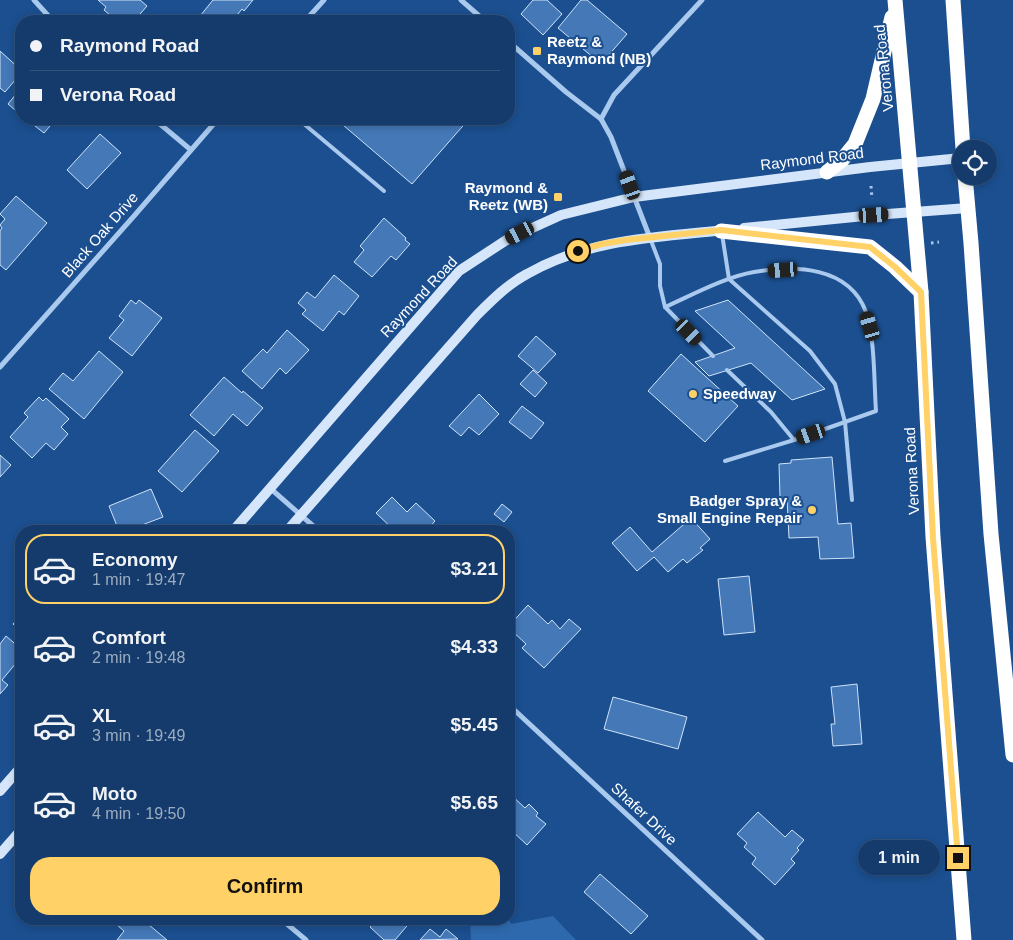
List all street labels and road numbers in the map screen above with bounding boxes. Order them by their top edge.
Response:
street label: Verona Road [870,24,897,112]
street label: Raymond Road [759,144,865,173]
street label: Black Oak Drive [58,189,141,281]
street label: Raymond Road [377,253,460,341]
street label: Verona Road [901,427,922,515]
street label: Shafer Drive [608,779,681,848]

